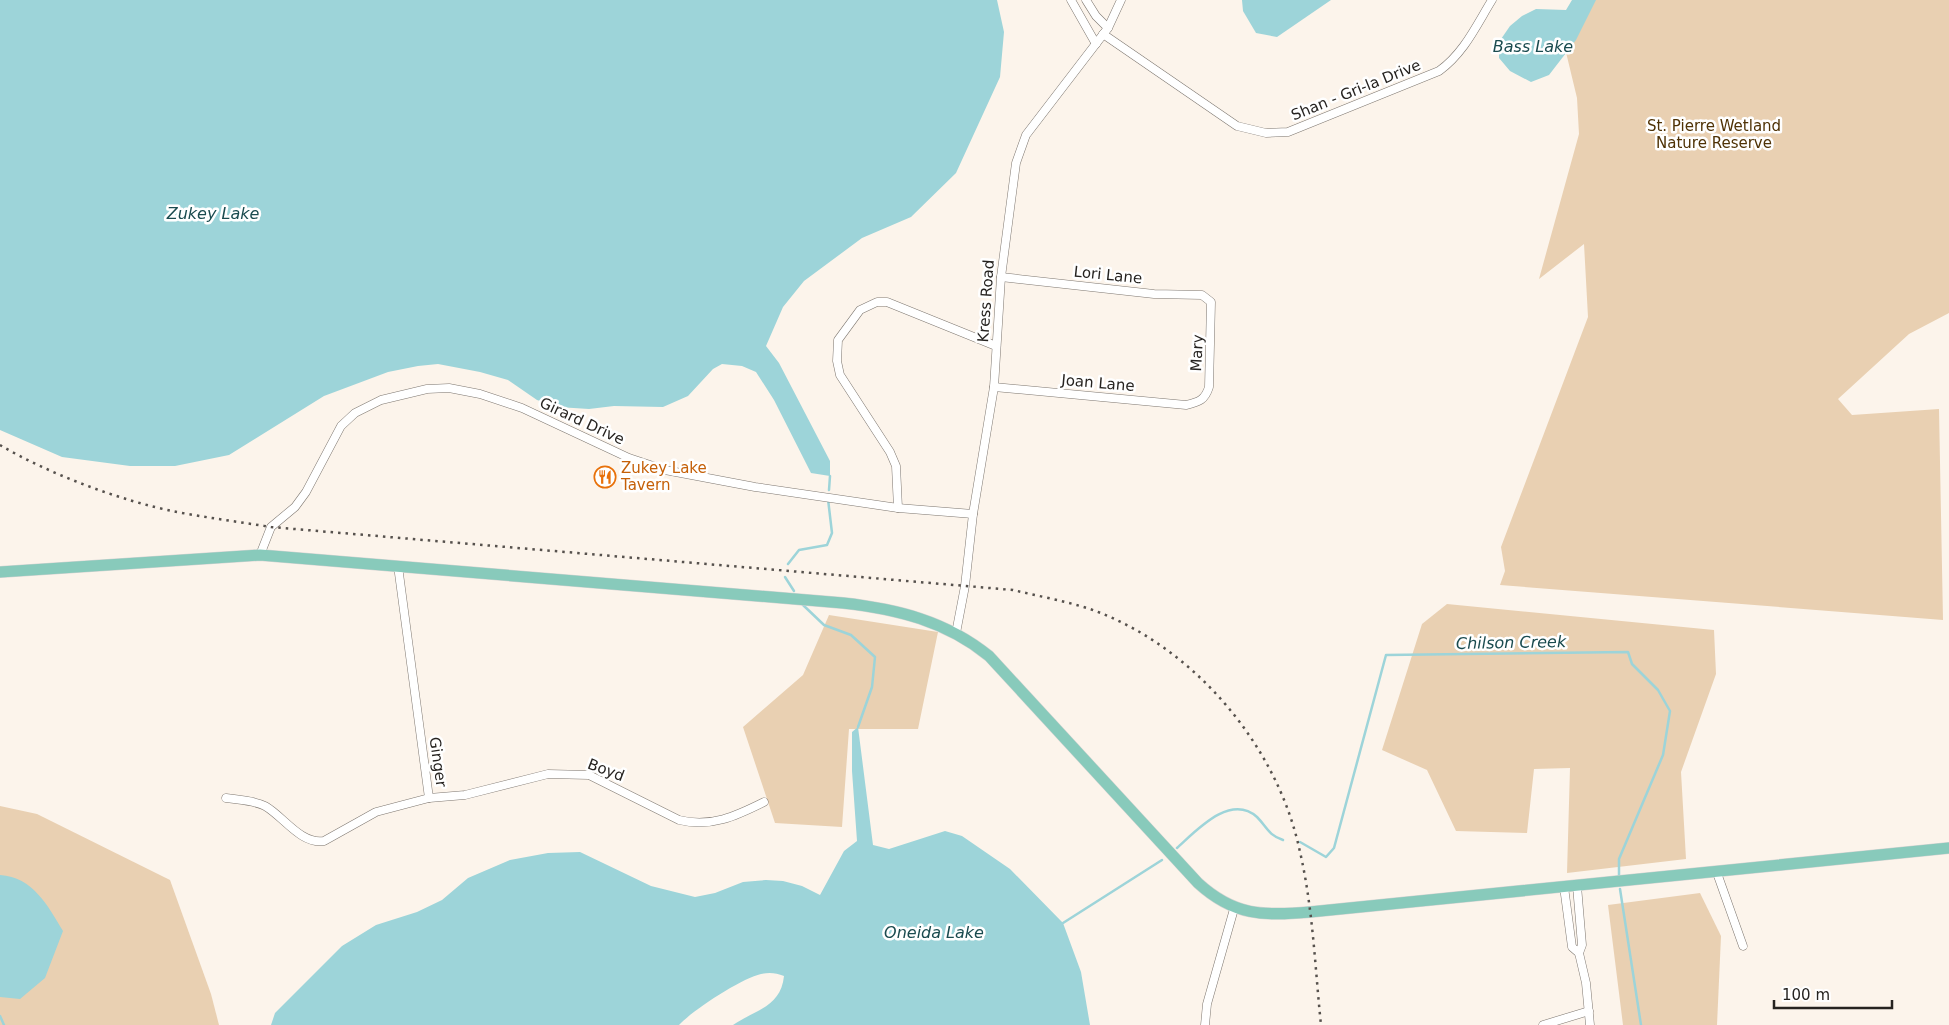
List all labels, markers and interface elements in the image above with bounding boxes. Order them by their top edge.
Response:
water label: Bass Lake [1493,37,1573,56]
street label: Shan - Gri-la Drive [1289,56,1423,124]
park label: St. Pierre Wetland Nature Reserve [1647,117,1781,152]
water label: Zukey Lake [166,204,259,223]
street label: Kress Road [974,259,998,343]
street label: Lori Lane [1073,262,1143,288]
street label: Mary [1187,334,1207,372]
street label: Joan Lane [1060,371,1135,395]
street label: Girard Drive [537,394,627,448]
place label: Zukey Lake Tavern [620,459,707,494]
restaurant icon: Zukey Lake Tavern [593,465,617,489]
water label: Chilson Creek [1456,632,1567,653]
street label: Ginger [426,736,451,789]
street label: Boyd [585,755,627,785]
water label: Oneida Lake [884,923,984,942]
scale bar [1774,978,1892,1010]
text: 100 m [1782,986,1830,1004]

